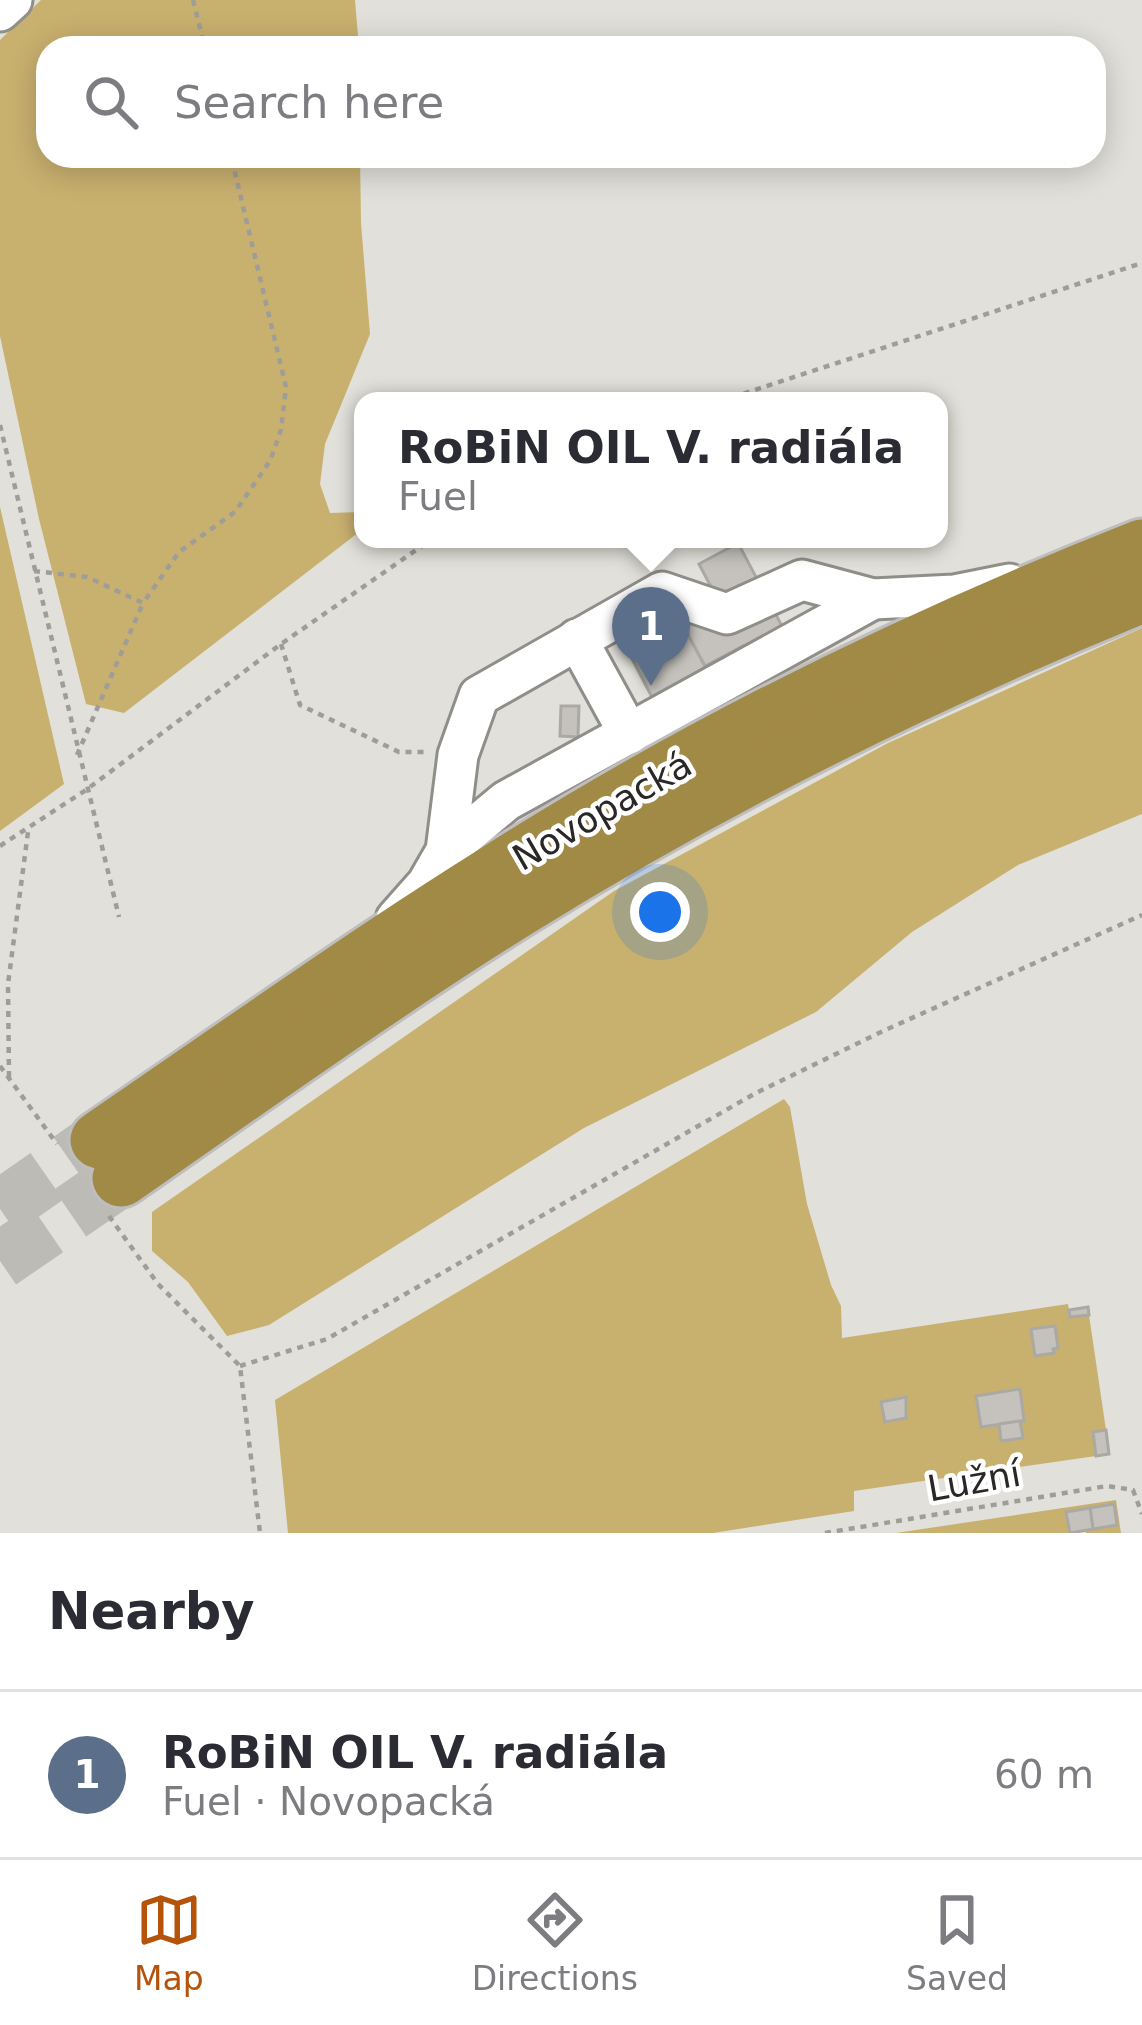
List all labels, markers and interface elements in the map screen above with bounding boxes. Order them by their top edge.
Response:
search box [36,36,1106,168]
icon: search [78,69,144,135]
text: Search here [174,76,444,129]
popup [354,392,948,548]
text: RoBiN OIL V. radiála [398,421,904,474]
text: Fuel [398,474,478,519]
pin: 1 [612,587,690,686]
street label: Novopacká [505,743,699,879]
your location [630,882,690,942]
street label: Lužní [924,1452,1025,1509]
text: Nearby [48,1582,255,1641]
text: RoBiN OIL V. radiála [162,1726,668,1779]
text: 1 [73,1752,101,1797]
text: 60 m [994,1752,1094,1797]
text: Fuel · Novopacká [162,1779,495,1824]
tab: Map [134,1887,204,1998]
tab: Directions [472,1887,638,1998]
tab: Saved [906,1887,1008,1998]

